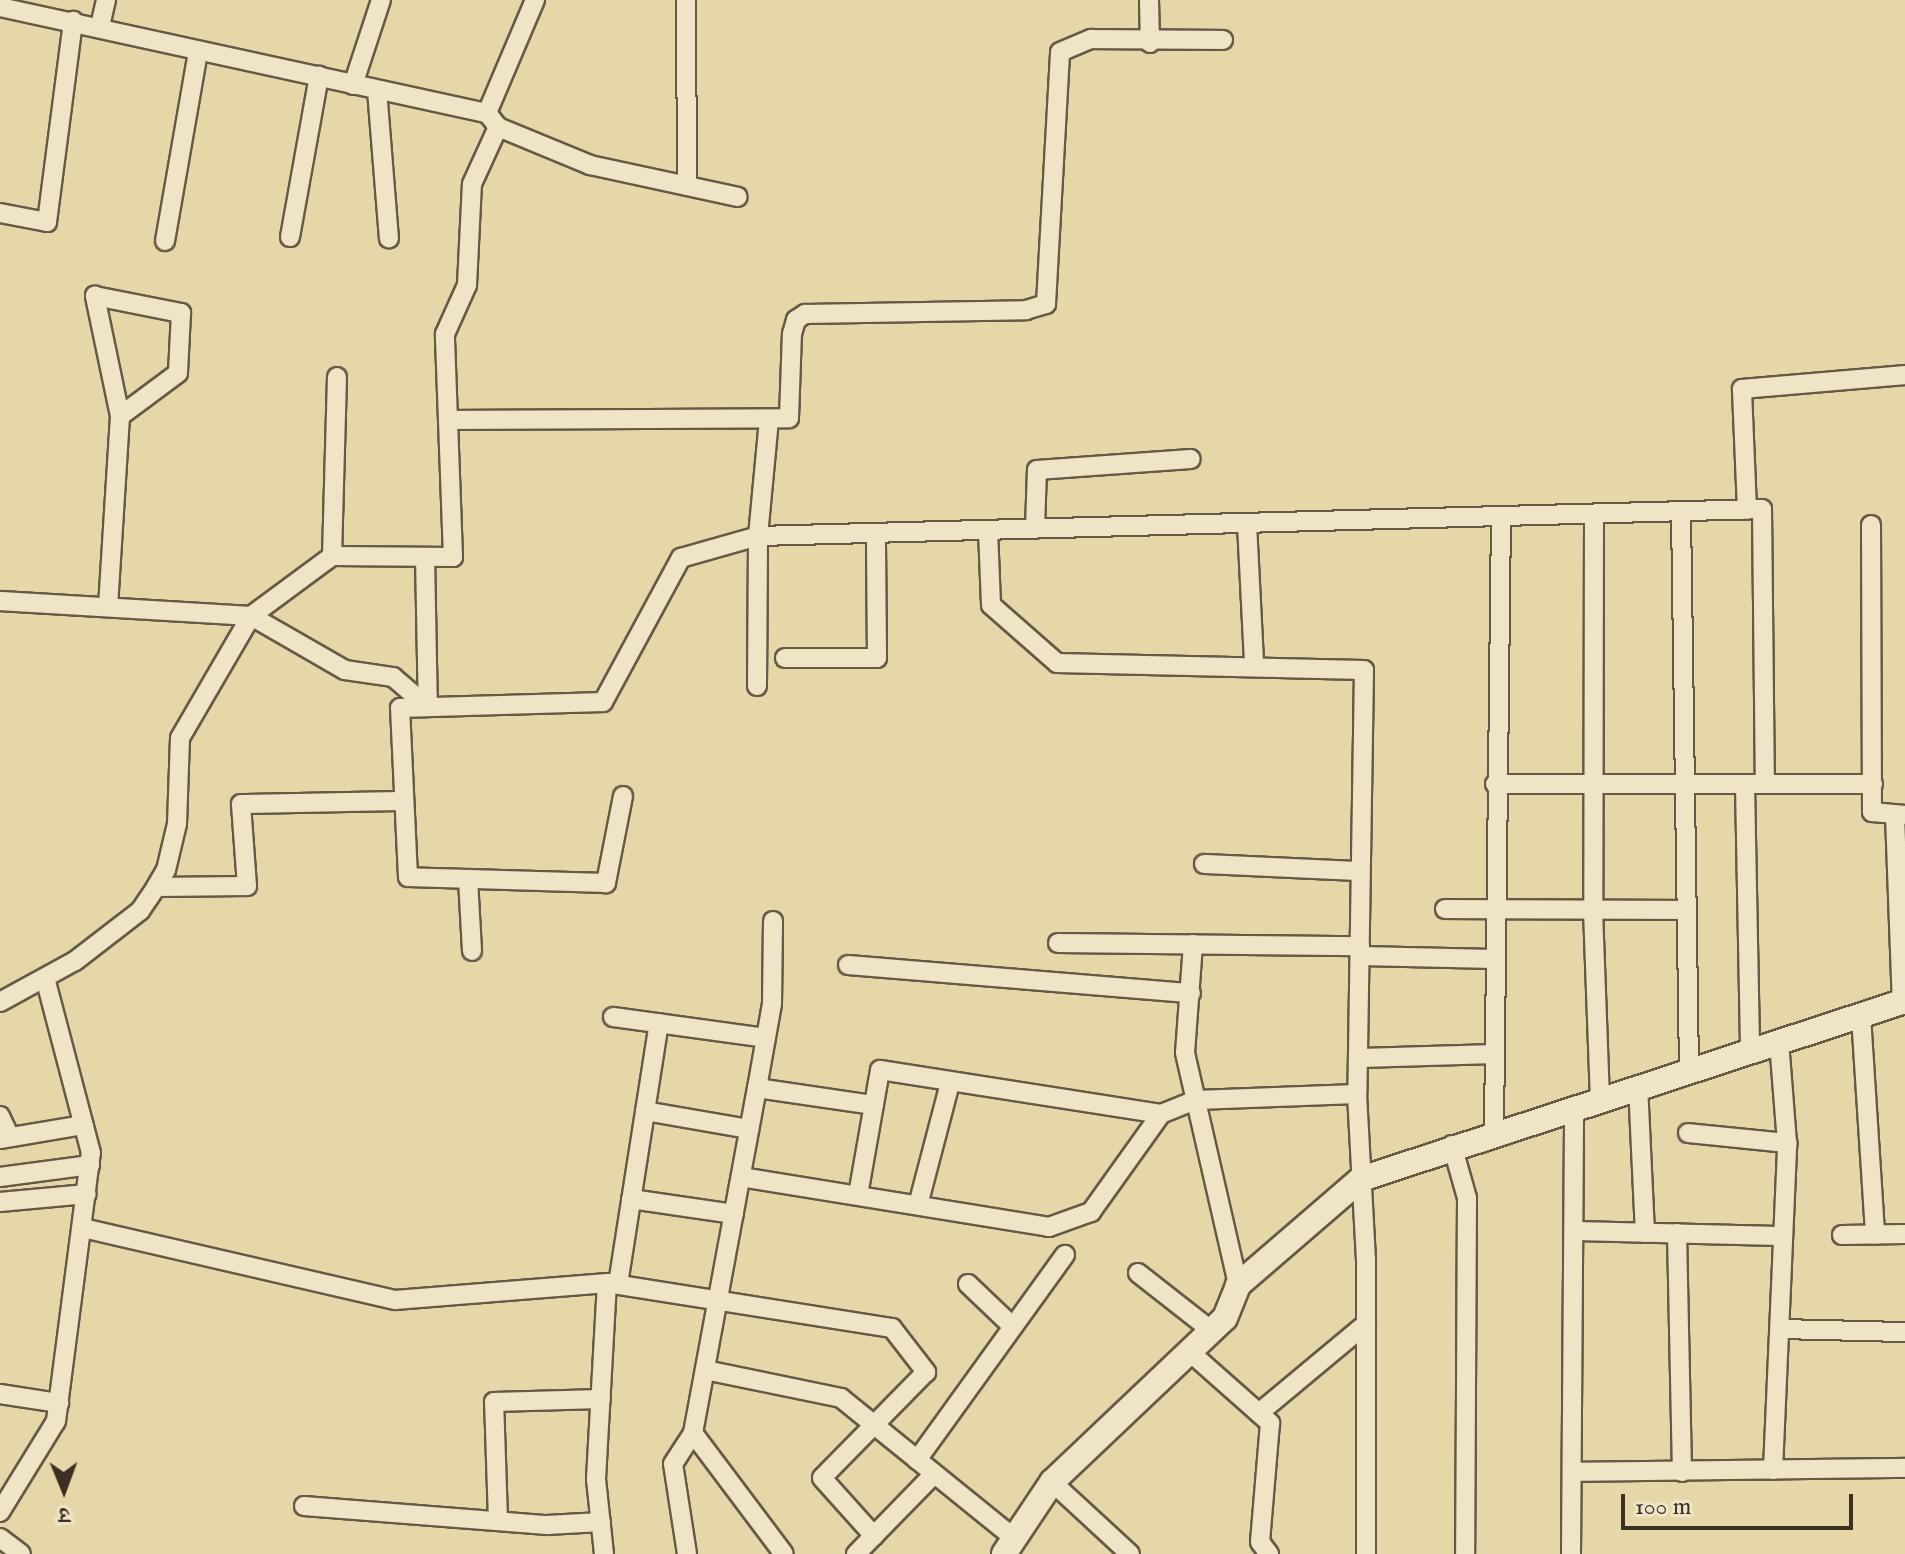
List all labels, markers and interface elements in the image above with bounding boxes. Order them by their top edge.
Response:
north arrow [24,1450,104,1530]
scale bar [1625,1478,1857,1528]
text: 100 m [1635,1492,1691,1523]
text: उ [59,1500,70,1528]

